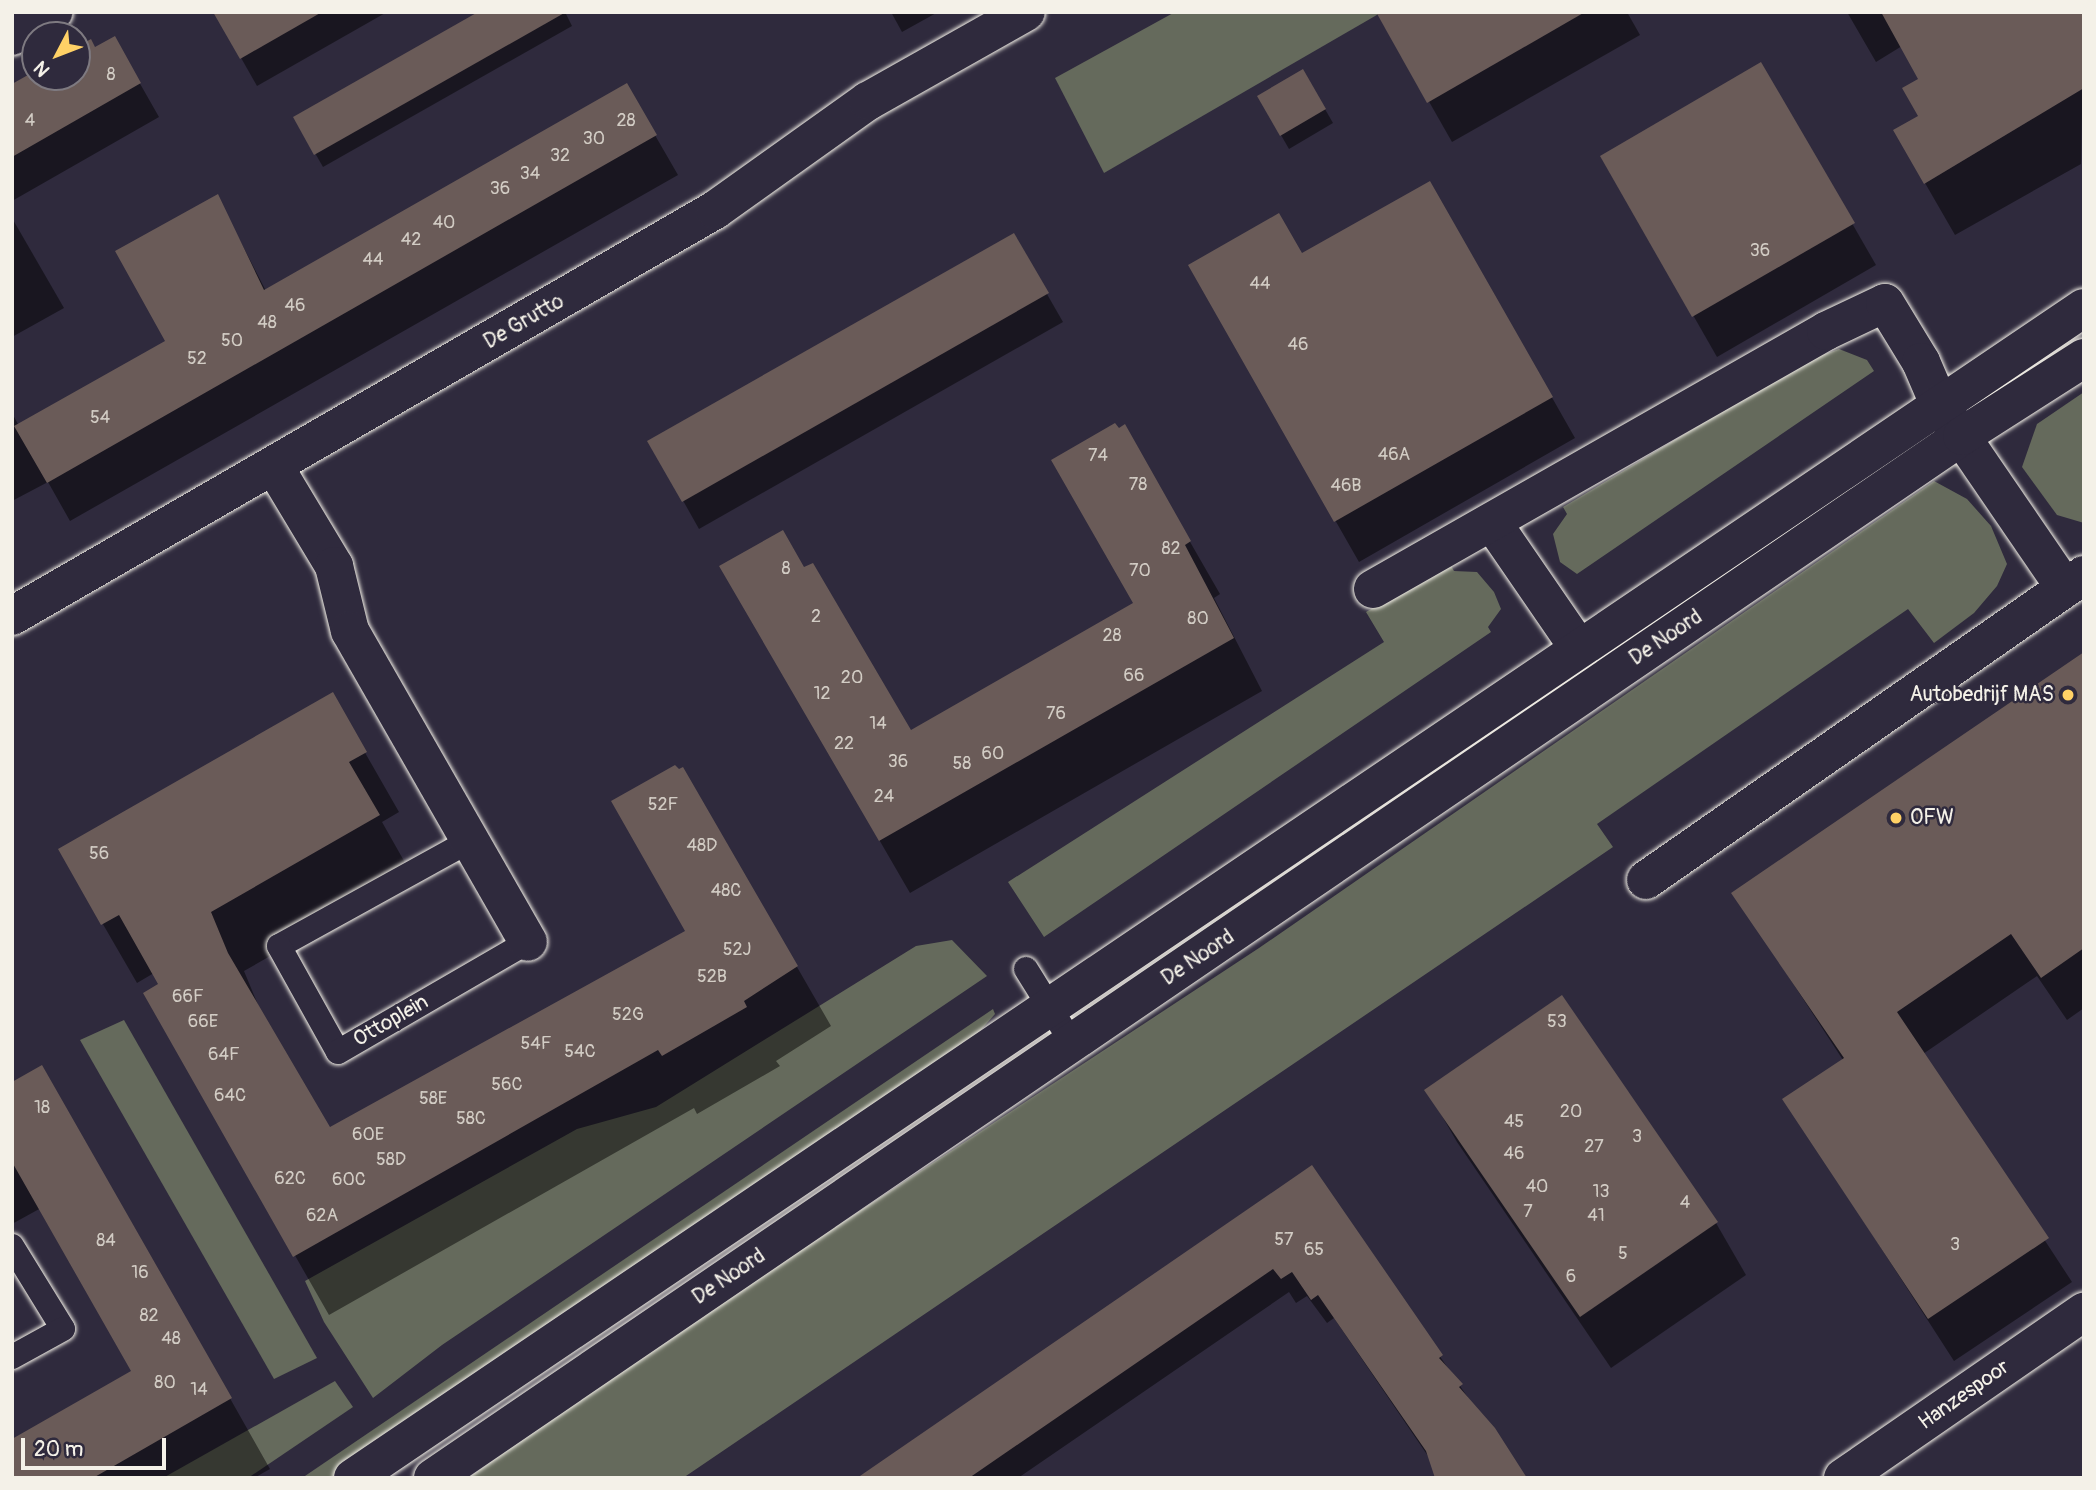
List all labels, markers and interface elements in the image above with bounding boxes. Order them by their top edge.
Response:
north arrow [21,21,91,91]
text: N [29,56,55,82]
house number: 8 [106,64,116,86]
house number: 4 [25,110,35,132]
house number: 28 [616,110,636,132]
house number: 30 [583,128,605,150]
house number: 32 [550,145,570,167]
house number: 34 [520,163,540,185]
house number: 36 [490,178,510,200]
house number: 40 [433,212,455,234]
house number: 42 [401,229,421,251]
house number: 36 [1750,240,1770,262]
house number: 44 [363,249,383,271]
house number: 44 [1250,273,1270,295]
street label: De Grutto [479,289,569,355]
house number: 46 [285,295,305,317]
house number: 48 [257,312,277,334]
house number: 50 [221,330,243,352]
house number: 46 [1288,334,1308,356]
house number: 52 [187,348,207,370]
house number: 54 [90,407,110,429]
house number: 46A [1378,444,1410,466]
house number: 74 [1088,445,1108,467]
house number: 78 [1129,474,1147,496]
house number: 46B [1330,475,1362,497]
house number: 82 [1161,538,1181,560]
house number: 8 [781,558,791,580]
house number: 70 [1129,560,1151,582]
street label: De Noord [1625,605,1707,671]
house number: 2 [811,606,821,628]
house number: 80 [1187,608,1209,630]
house number: 28 [1102,625,1122,647]
house number: 66 [1124,665,1144,687]
house number: 20 [841,667,863,689]
place label: Autobedrijf MAS [1909,682,2054,708]
house number: 12 [813,683,831,705]
marker: Autobedrijf MAS [2060,687,2076,703]
house number: 76 [1046,703,1066,725]
house number: 14 [869,713,887,735]
house number: 22 [834,733,854,755]
house number: 60 [982,743,1004,765]
house number: 36 [888,751,908,773]
house number: 58 [953,753,971,775]
house number: 24 [874,786,894,808]
house number: 52F [648,794,678,816]
place label: OFW [1910,805,1954,831]
marker: OFW [1888,810,1904,826]
house number: 48D [687,835,717,857]
house number: 56 [89,843,109,865]
house number: 48C [711,880,741,902]
street label: De Noord [1157,925,1239,991]
house number: 52J [723,939,751,961]
house number: 52B [697,966,727,988]
house number: 66F [172,986,204,1008]
street label: Ottoplein [349,989,433,1053]
house number: 52G [612,1004,644,1026]
house number: 66E [188,1011,218,1033]
house number: 53 [1547,1011,1567,1033]
house number: 54F [520,1033,552,1055]
house number: 54C [564,1041,596,1063]
house number: 64F [208,1044,240,1066]
house number: 56C [491,1074,523,1096]
house number: 64C [214,1085,246,1107]
house number: 58E [419,1088,447,1110]
house number: 18 [34,1097,50,1119]
house number: 20 [1560,1101,1582,1123]
house number: 58C [456,1108,486,1130]
house number: 45 [1504,1111,1524,1133]
house number: 60E [352,1124,384,1146]
house number: 3 [1632,1126,1642,1148]
house number: 27 [1584,1136,1604,1158]
house number: 46 [1504,1143,1524,1165]
house number: 58D [376,1149,406,1171]
house number: 62C [274,1168,306,1190]
house number: 60C [332,1169,366,1191]
house number: 40 [1526,1176,1548,1198]
house number: 13 [1592,1181,1610,1203]
house number: 4 [1680,1192,1690,1214]
house number: 7 [1523,1201,1533,1223]
house number: 62A [306,1205,338,1227]
house number: 41 [1587,1205,1605,1227]
house number: 57 [1274,1229,1294,1251]
house number: 84 [96,1230,116,1252]
house number: 3 [1950,1234,1960,1256]
house number: 65 [1304,1239,1324,1261]
house number: 5 [1618,1243,1628,1265]
street label: De Noord [688,1244,770,1310]
house number: 16 [131,1262,149,1284]
house number: 6 [1566,1266,1576,1288]
house number: 82 [139,1305,159,1327]
house number: 48 [161,1328,181,1350]
street label: Hanzespoor [1914,1355,2014,1435]
house number: 80 [154,1372,176,1394]
house number: 14 [190,1379,208,1401]
scale bar [24,1424,170,1468]
text: 20 m [34,1436,83,1463]

